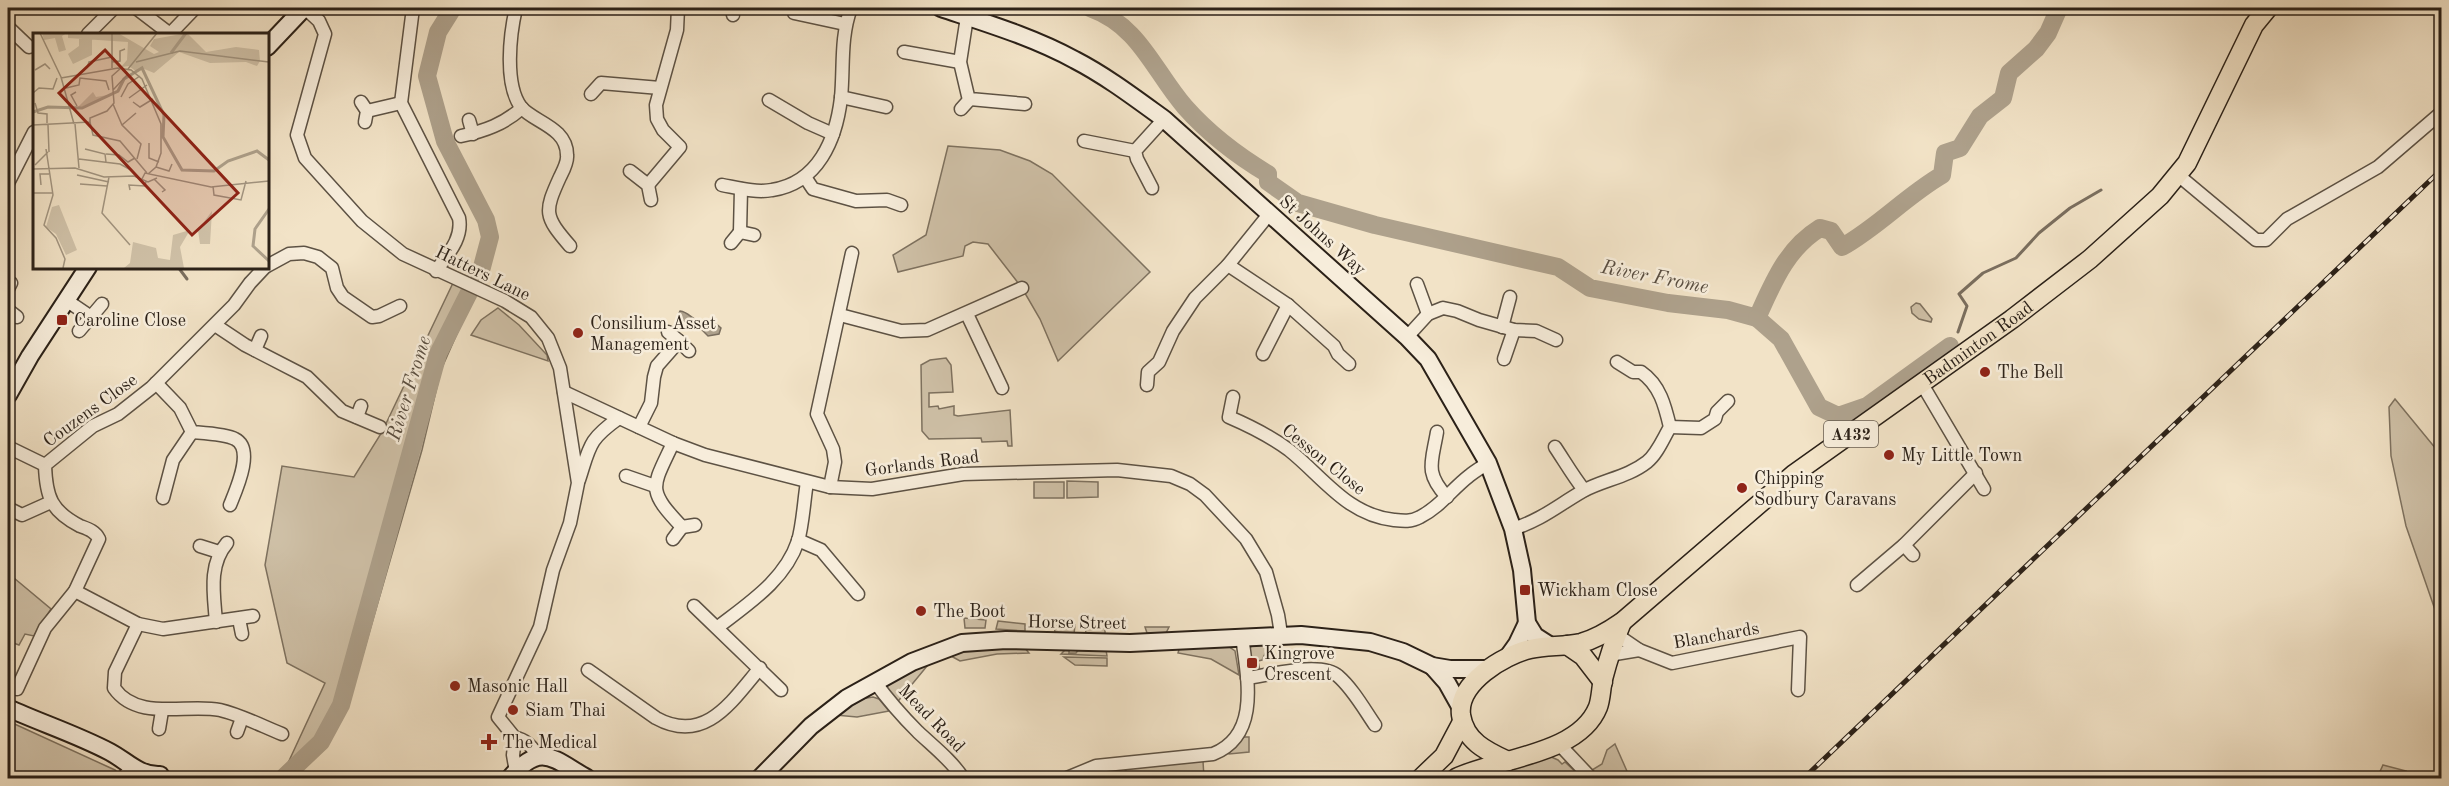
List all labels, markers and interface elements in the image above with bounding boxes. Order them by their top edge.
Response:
inset map [33,33,268,268]
street label: St Johns Way [1276,192,1369,279]
street label: Hatters Lane [432,243,533,305]
water label: River Frome [1598,258,1710,298]
street label: Badminton Road [1921,298,2037,389]
place label: Caroline Close [74,312,186,330]
marker: Caroline Close [55,313,69,327]
place label: Consilium Asset Management [590,315,716,354]
marker: Consilium Asset Management [571,326,585,340]
water label: River Frome [384,334,435,444]
place label: The Bell [1997,364,2064,382]
marker: The Bell [1978,365,1992,379]
street label: Couzens Close [40,371,141,451]
street label: Cesson Close [1278,421,1369,499]
road number: A432 [1824,421,1878,447]
place label: My Little Town [1901,447,2023,465]
street label: Gorlands Road [864,448,980,480]
marker: My Little Town [1882,448,1896,462]
place label: Chipping Sodbury Caravans [1754,470,1896,509]
marker: Chipping Sodbury Caravans [1735,481,1749,495]
place label: Wickham Close [1537,582,1657,600]
marker: Wickham Close [1518,583,1532,597]
place label: The Boot [933,603,1006,621]
marker: The Boot [914,604,928,618]
street label: Horse Street [1027,613,1127,633]
street label: Blanchards [1672,620,1761,652]
place label: Kingrove Crescent [1264,645,1334,684]
marker: Kingrove Crescent [1245,656,1259,670]
place label: Masonic Hall [467,678,568,696]
marker: Masonic Hall [448,679,462,693]
street label: Mead Road [895,681,968,756]
place label: Siam Thai [525,702,606,720]
marker: Siam Thai [506,703,520,717]
marker: The Medical [480,733,498,751]
place label: The Medical [502,734,597,752]

